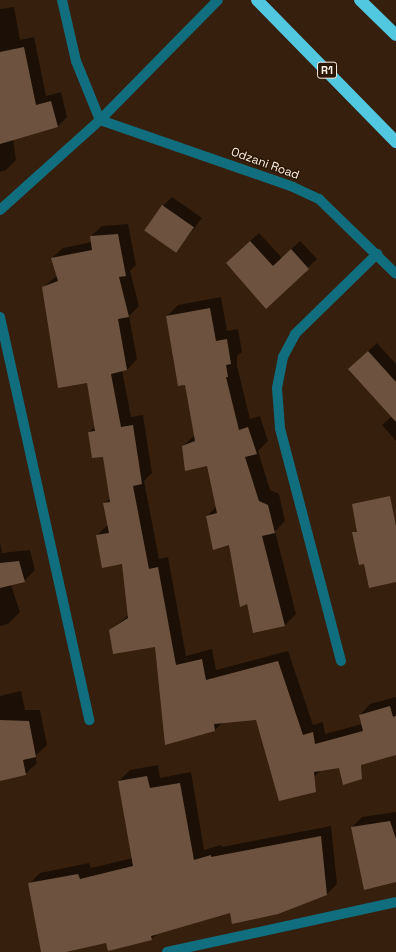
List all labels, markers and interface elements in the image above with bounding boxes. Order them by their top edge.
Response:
road number: R1 [317,61,337,79]
street label: Odzani Road [229,145,301,183]

